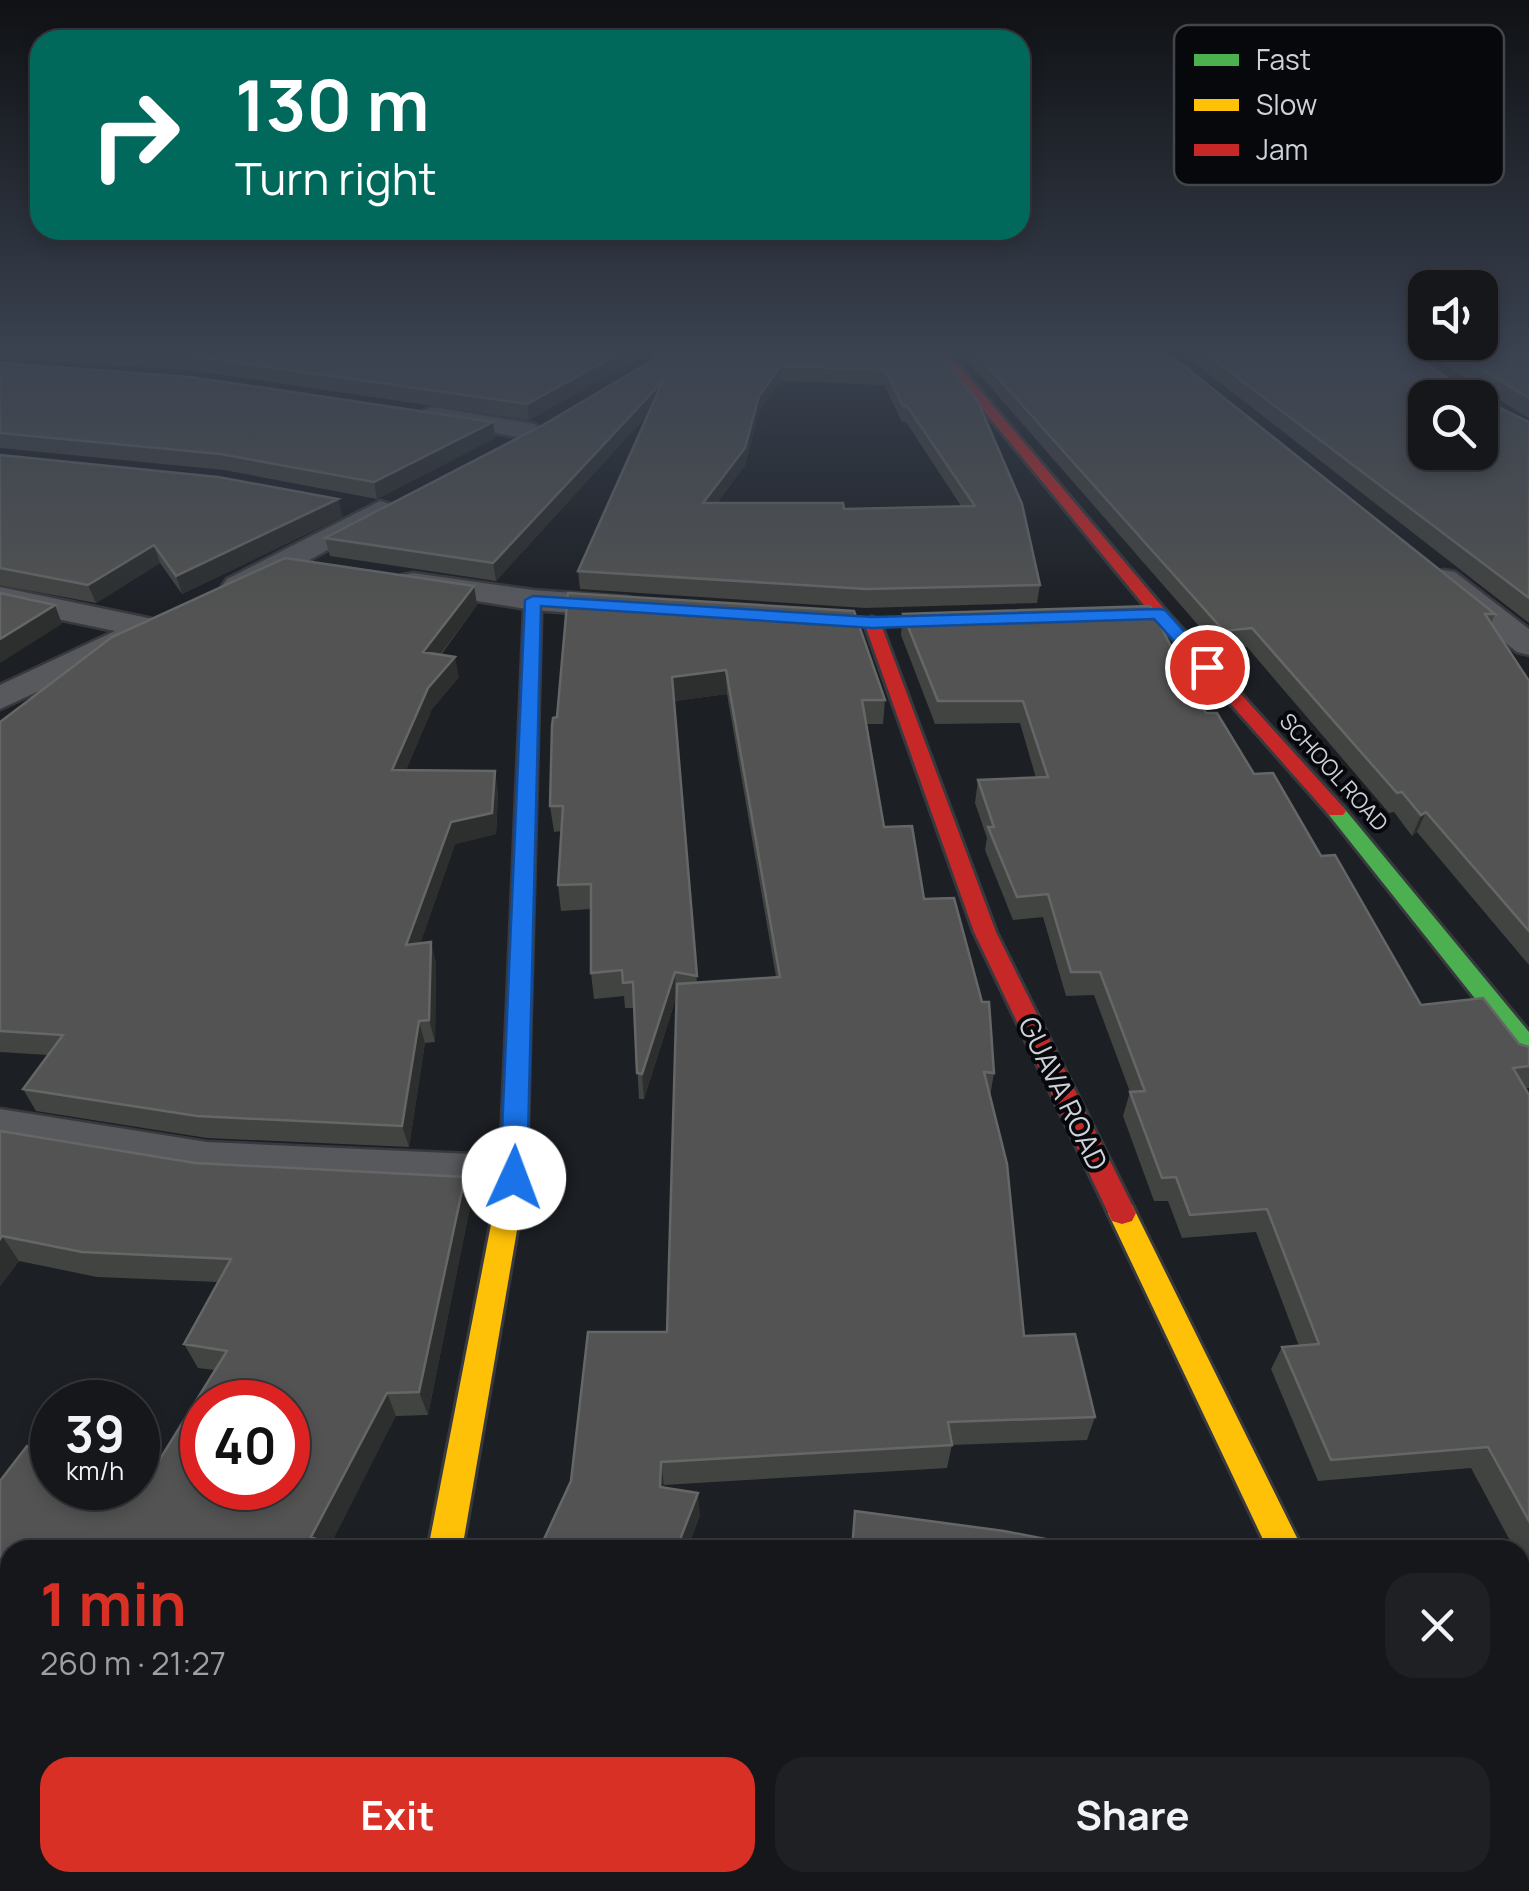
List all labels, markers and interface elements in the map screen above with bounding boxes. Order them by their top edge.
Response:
legend [1174,25,1504,185]
text: Fast [1256,40,1311,78]
text: 130 m [235,56,429,152]
icon: right [70,70,200,200]
text: Slow [1256,85,1317,123]
text: Jam [1256,130,1308,168]
text: Turn right [235,147,436,209]
map controls [1408,270,1498,470]
button: sound [1408,270,1498,360]
button: search [1408,380,1498,470]
pin [1165,625,1250,710]
icon: arrive [1180,640,1235,695]
street label: SCHOOL ROAD [1273,707,1395,837]
street label: GUAVA ROAD [1010,1010,1118,1176]
position arrow [462,1126,566,1230]
speed limit sign: 40 [180,1380,310,1510]
text: 39 [65,1399,125,1467]
text: km/h [66,1453,124,1488]
text: 1 min [40,1562,187,1644]
button: close [1385,1573,1490,1678]
text: 260 m · 21:27 [40,1641,226,1685]
button: Exit [40,1757,755,1872]
button: Share [775,1757,1490,1872]

